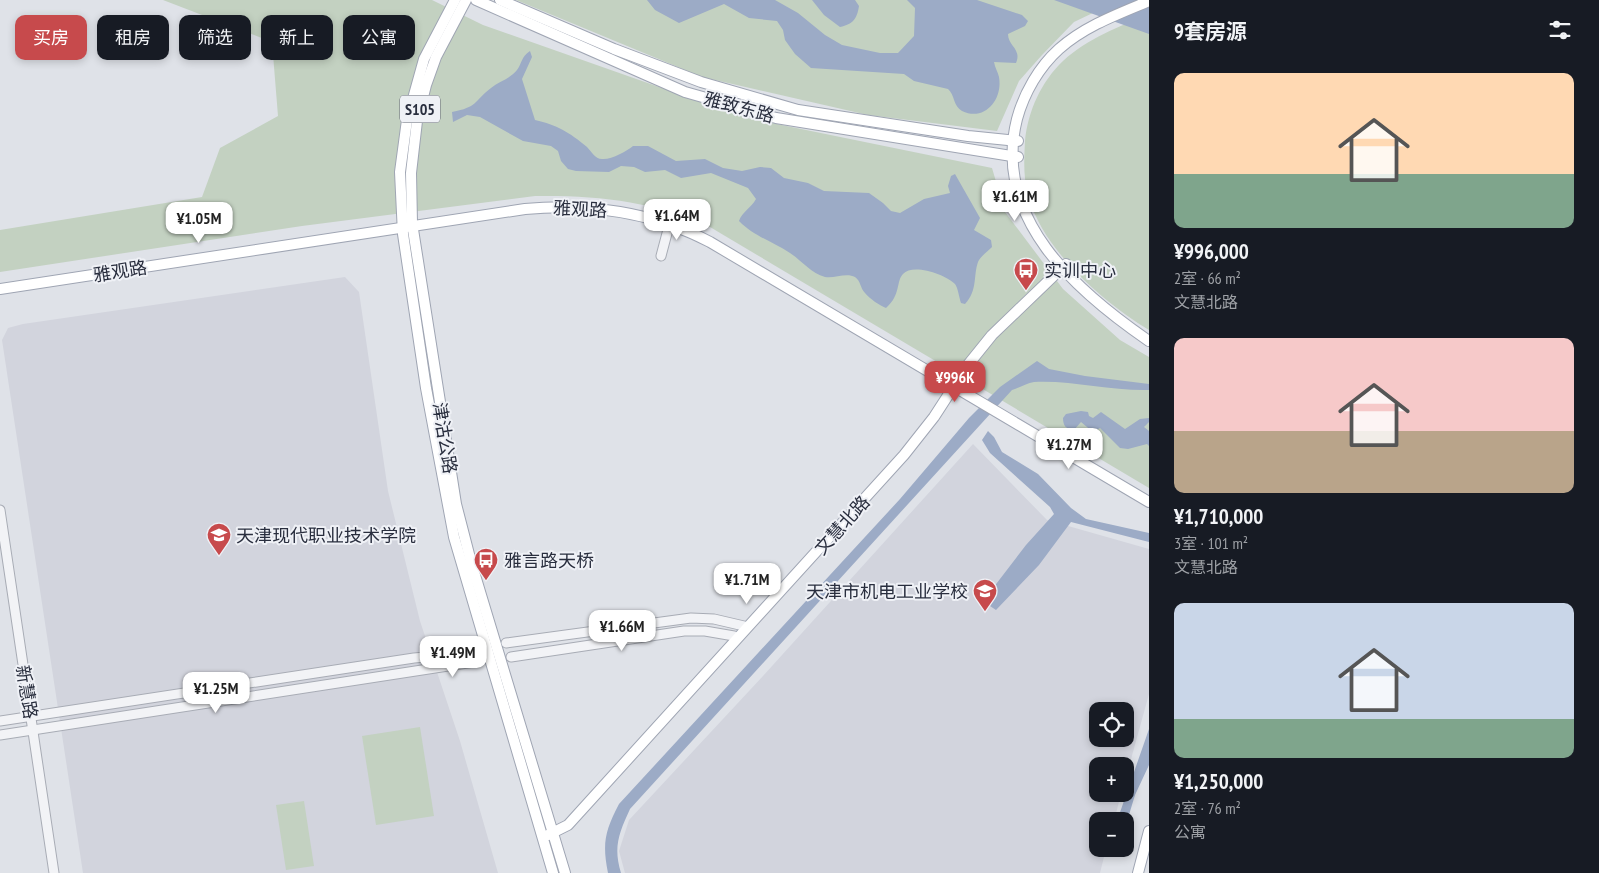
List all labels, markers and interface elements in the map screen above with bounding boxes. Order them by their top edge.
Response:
chip: 买房 [15,15,87,60]
chip: 租房 [97,15,169,60]
chip: 筛选 [179,15,251,60]
chip: 新上 [261,15,333,60]
chip: 公寓 [343,15,415,60]
icon: filters [1546,16,1574,44]
text: 9套房源 [1174,18,1247,45]
street label: 雅致东路 [701,87,777,127]
road number: S105 [400,96,440,122]
icon: home [1329,105,1419,195]
pin: ¥1.61M [974,180,1056,222]
text: ¥1.61M [993,186,1037,206]
street label: 雅观路 [552,196,608,222]
pin: ¥1.64M [636,198,718,241]
pin: ¥1.05M [158,202,240,244]
text: ¥1.64M [655,205,699,225]
text: ¥1.05M [177,208,221,228]
text: ¥996,000 [1174,238,1249,265]
street label: 雅观路 [92,255,148,287]
bus stop icon: 实训中心 [1013,257,1039,291]
place label: 实训中心 [1044,259,1116,282]
text: 2室 · 66 m² [1174,268,1241,288]
text: 文慧北路 [1174,292,1238,312]
pin: ¥996K [920,360,990,403]
text: ¥996K [936,367,974,387]
icon: home [1329,370,1419,460]
street label: 津沽公路 [428,401,462,475]
pin: ¥1.27M [1028,428,1110,470]
text: ¥1.27M [1047,434,1091,454]
street label: 文慧北路 [809,491,875,559]
text: ¥1,710,000 [1174,503,1263,530]
school or university icon: 天津现代职业技术学院 [206,522,232,556]
place label: 天津现代职业技术学院 [236,524,416,547]
text: 3室 · 101 m² [1174,533,1248,553]
bus stop icon: 雅言路天桥 [473,547,499,581]
place label: 雅言路天桥 [504,549,594,572]
text: 文慧北路 [1174,557,1238,577]
pin: ¥1.71M [706,562,788,605]
text: ¥1.71M [725,569,769,589]
school or university icon: 天津市机电工业学校 [972,578,998,612]
place label: 天津市机电工业学校 [806,580,968,603]
pin: ¥1.66M [581,610,663,652]
text: ¥1.66M [600,616,644,636]
icon: home [1329,635,1419,725]
pin: ¥1.49M [412,636,494,678]
text: ¥1.49M [431,642,475,662]
street label: 新慧路 [11,664,43,720]
pin: ¥1.25M [175,672,257,714]
text: ¥1.25M [194,678,238,698]
map controls [1089,702,1134,857]
button: locate [1089,702,1134,747]
button: + [1089,757,1134,802]
text: ¥1,250,000 [1174,768,1263,795]
text: 2室 · 76 m² [1174,798,1241,818]
button: − [1089,812,1134,857]
text: 公寓 [1174,822,1206,842]

